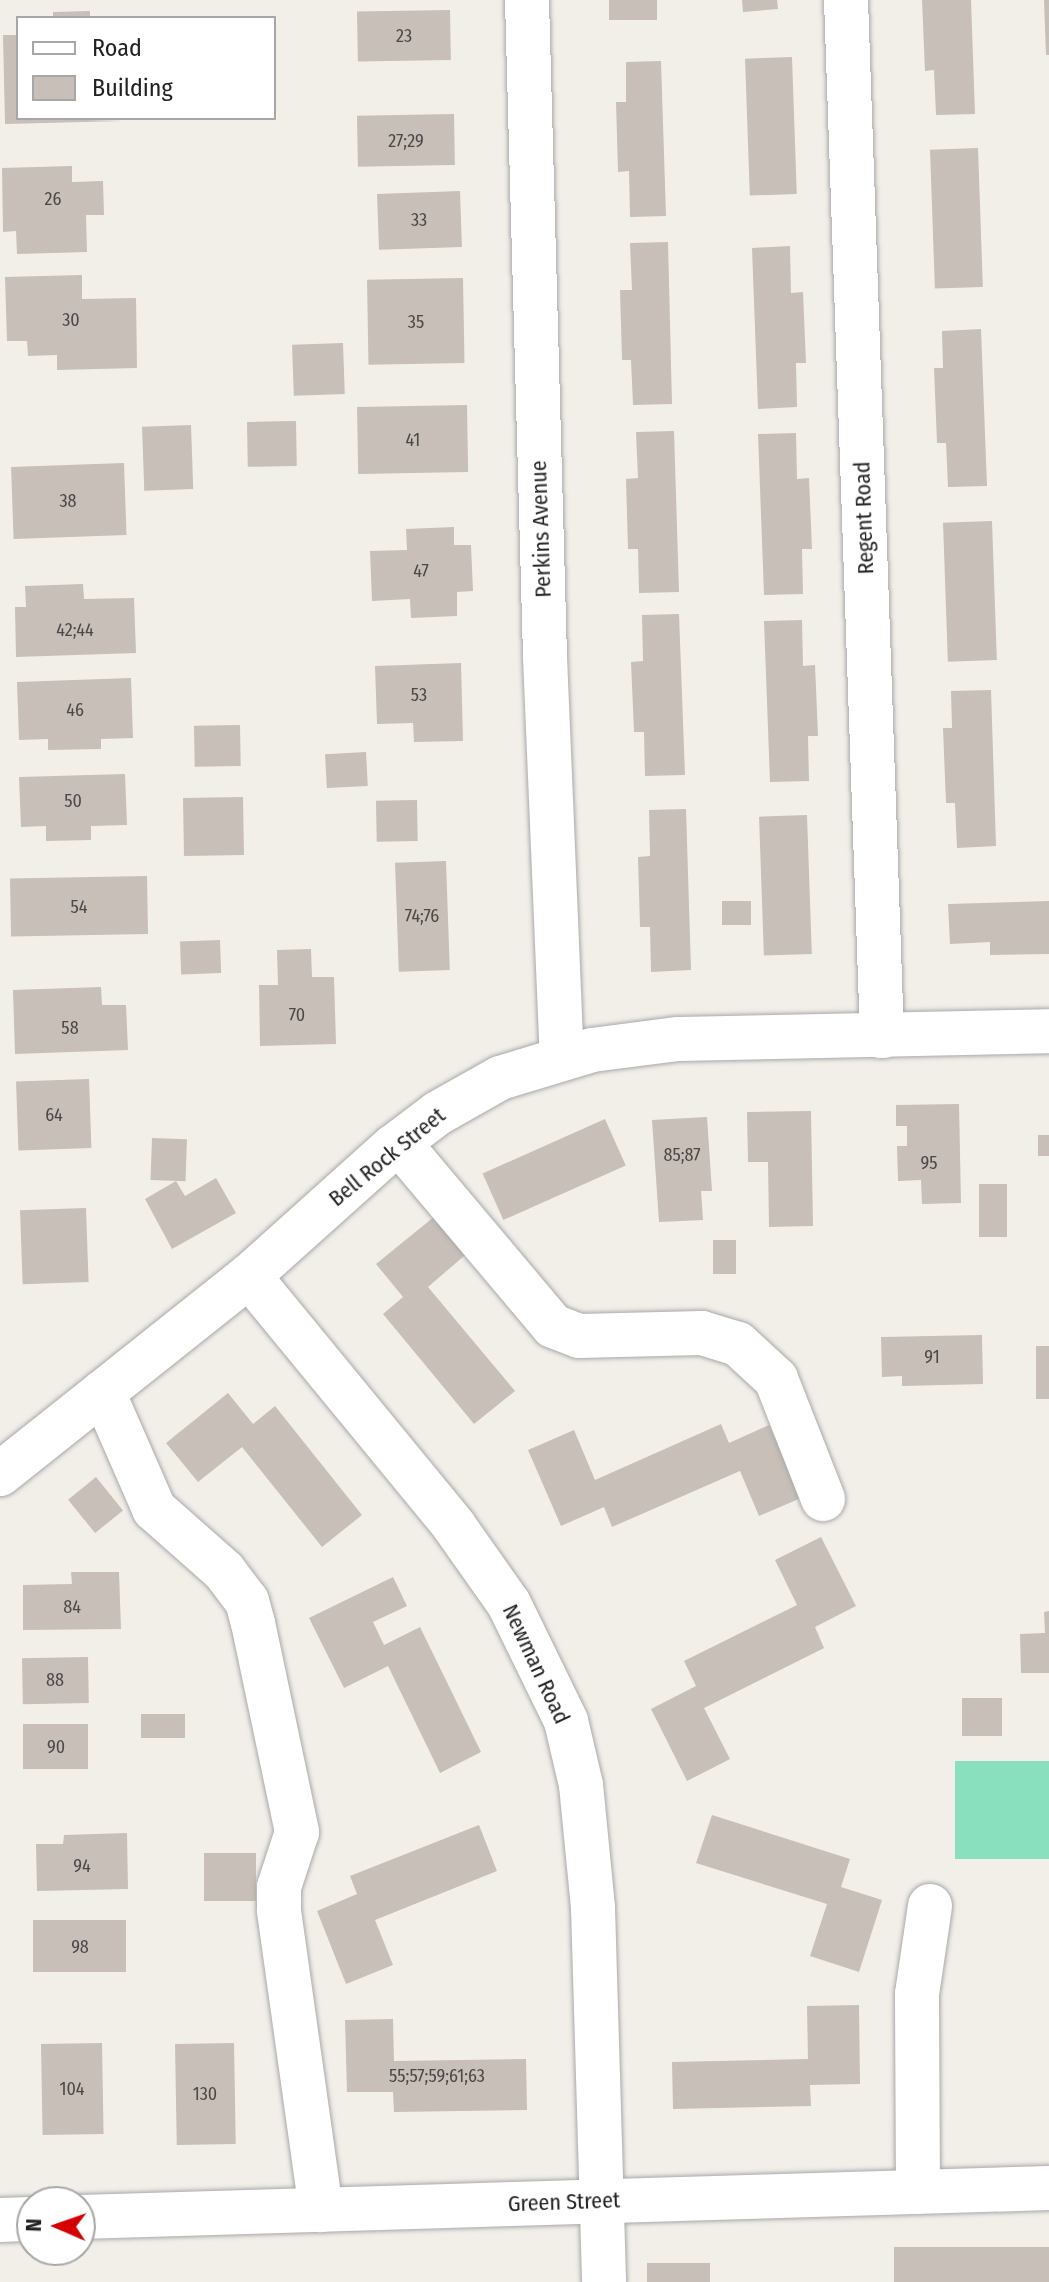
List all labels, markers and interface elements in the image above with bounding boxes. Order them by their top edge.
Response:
legend [16,16,276,120]
house number: 23 [396,25,412,47]
text: Road [92,34,142,62]
text: Building [92,74,173,102]
house number: 27;29 [388,130,424,152]
house number: 26 [45,188,61,210]
house number: 33 [411,209,427,231]
house number: 30 [62,309,80,331]
house number: 35 [408,311,424,333]
house number: 41 [406,429,420,451]
street label: Perkins Avenue [525,460,557,598]
street label: Regent Road [849,461,879,575]
house number: 38 [59,490,77,512]
house number: 47 [413,560,429,582]
house number: 42;44 [56,619,94,641]
house number: 53 [411,684,427,706]
house number: 46 [66,699,84,721]
house number: 50 [64,790,82,812]
house number: 54 [71,896,87,918]
house number: 74;76 [405,905,439,927]
house number: 70 [289,1004,305,1026]
house number: 58 [61,1017,79,1039]
street label: Bell Rock Street [324,1102,450,1212]
house number: 64 [45,1104,63,1126]
house number: 85;87 [663,1144,701,1166]
house number: 95 [920,1152,938,1174]
house number: 91 [924,1346,940,1368]
house number: 84 [63,1596,81,1618]
street label: Newman Road [497,1600,575,1728]
house number: 88 [46,1669,64,1691]
house number: 90 [47,1736,65,1758]
house number: 94 [73,1855,91,1877]
house number: 98 [71,1936,89,1958]
house number: 55;57;59;61;63 [389,2065,485,2087]
house number: 104 [59,2078,85,2100]
house number: 130 [193,2083,217,2105]
north arrow [16,2186,96,2266]
street label: Green Street [507,2187,621,2217]
text: N [20,2218,47,2232]

